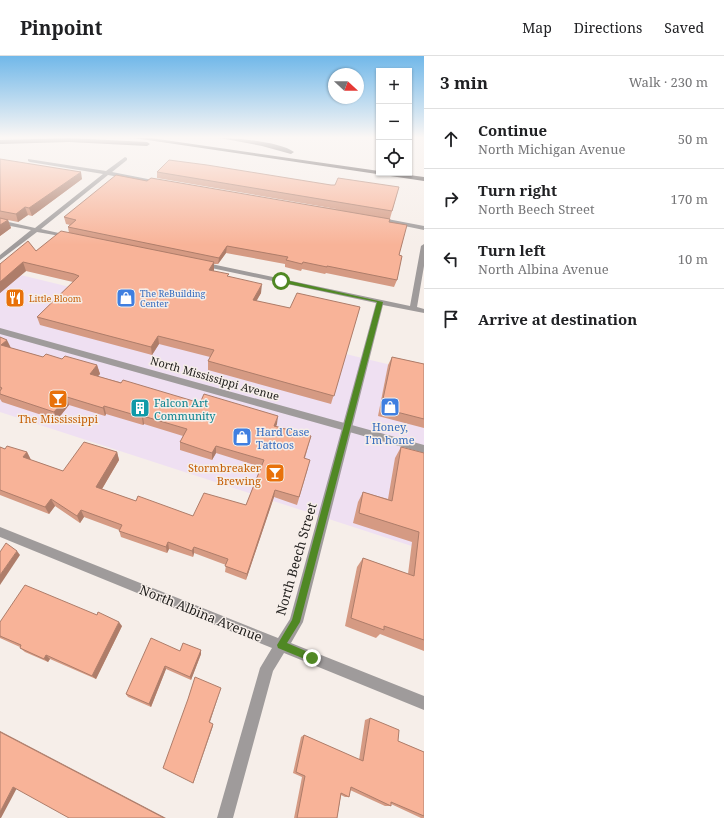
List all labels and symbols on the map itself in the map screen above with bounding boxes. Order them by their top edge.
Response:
north arrow [328,68,364,104]
route start [272,272,290,290]
restaurant icon: Little Bloom [4,287,26,309]
shop icon: The ReBuilding Center [115,287,137,309]
place label: The ReBuilding Center [140,287,206,310]
place label: Little Bloom [29,292,82,305]
street label: North Mississippi Avenue [149,352,281,404]
bar icon: The Mississippi [47,388,69,410]
place label: Falcon Art Community [154,395,216,423]
shop icon: Honey, I'm home [379,396,401,418]
building icon: Falcon Art Community [129,397,151,419]
place label: The Mississippi [18,411,99,426]
place label: Honey, I'm home [365,419,415,447]
place label: Hard Case Tattoos [256,424,310,452]
shop icon: Hard Case Tattoos [231,426,253,448]
place label: Stormbreaker Brewing [188,460,262,488]
bar icon: Stormbreaker Brewing [264,462,286,484]
street label: North Beech Street [271,500,321,617]
street label: North Albina Avenue [137,580,265,646]
route end [303,649,321,667]

